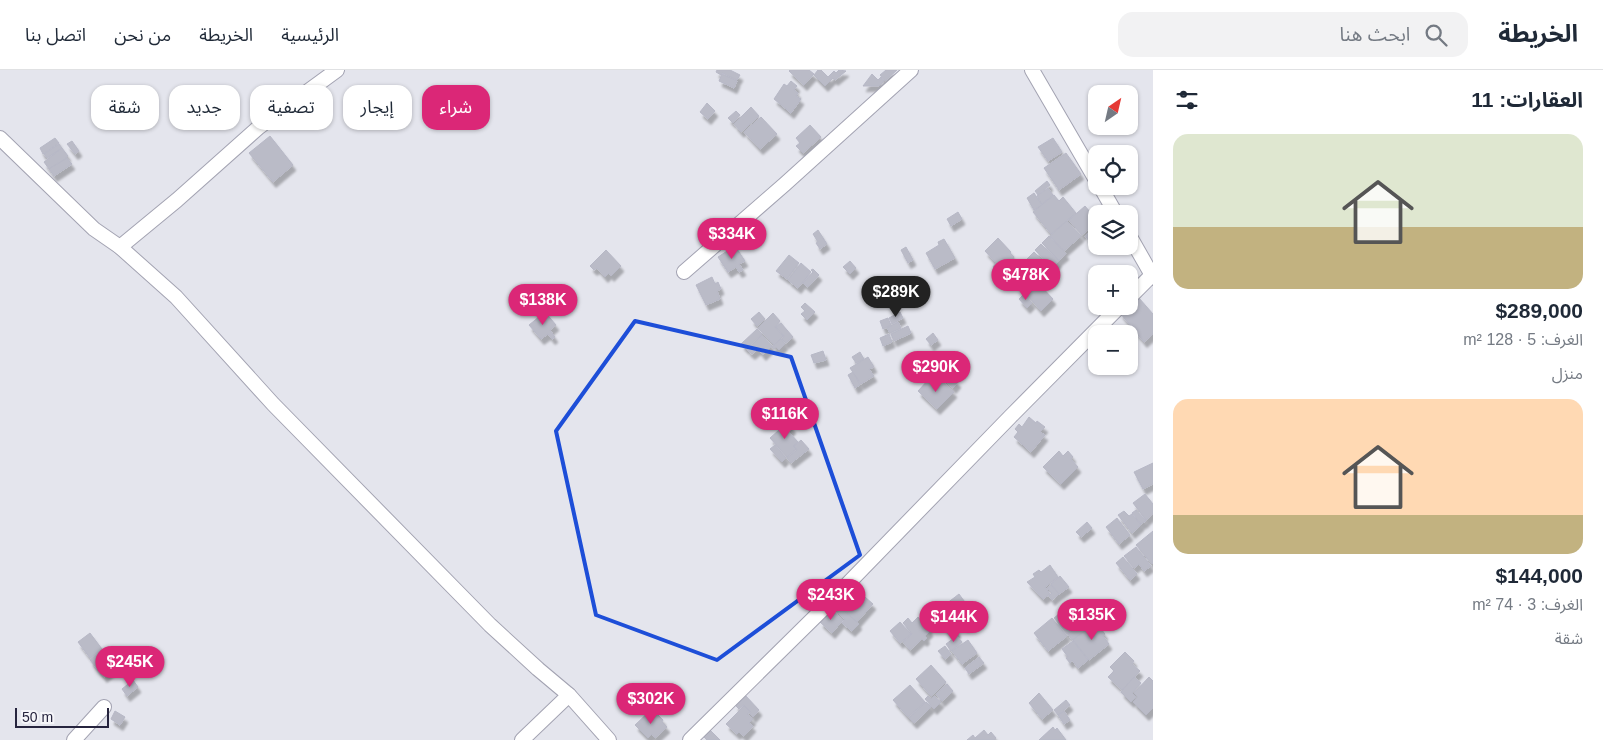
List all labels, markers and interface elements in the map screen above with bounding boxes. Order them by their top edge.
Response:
search box [1118,12,1468,57]
text: الخريطة [1498,20,1578,47]
icon: search [1422,21,1450,49]
text: ابحث هنا [1340,24,1410,45]
text: اتصل بنا [25,25,86,45]
text: من نحن [114,25,171,45]
text: الخريطة [199,25,253,45]
text: الرئيسية [281,25,339,45]
chip: شقة [91,85,159,130]
chip: جديد [169,85,240,130]
chip: تصفية [250,85,333,130]
chip: إيجار [343,85,412,130]
chip: شراء [422,85,490,130]
north arrow [1088,85,1138,135]
map controls [1088,85,1138,375]
icon: filters [1173,86,1201,114]
text: العقارات: 11 [1471,88,1583,111]
button: locate [1088,145,1138,195]
icon: home [1333,167,1423,257]
button: layers [1088,205,1138,255]
pin: $334K [697,218,767,260]
text: $334K [708,225,756,242]
pin: $478K [991,258,1061,301]
button: + [1088,265,1138,315]
text: $478K [1002,266,1050,283]
pin: $289K [861,276,931,318]
text: $289K [872,283,920,300]
pin: $138K [508,284,578,326]
text: $138K [519,291,567,308]
text: $289,000 [1495,299,1583,322]
button: − [1088,325,1138,375]
text: الغرف: 5 · 128 m² [1463,331,1583,348]
pin: $290K [901,350,971,393]
text: $290K [912,358,960,375]
text: منزل [1552,365,1583,382]
pin: $116K [750,398,820,440]
text: $116K [762,405,808,422]
icon: home [1333,432,1423,522]
text: $144,000 [1495,564,1583,587]
pin: $243K [796,578,866,621]
text: $243K [807,586,855,603]
text: الغرف: 3 · 74 m² [1472,596,1583,613]
pin: $135K [1057,598,1127,641]
pin: $144K [919,600,989,643]
text: $135K [1068,606,1116,623]
text: $144K [930,608,978,625]
text: شقة [1555,630,1583,647]
pin: $245K [95,646,165,688]
text: $245K [106,653,154,670]
pin: $302K [616,682,686,725]
text: $302K [627,690,675,707]
scale bar [15,705,109,728]
text: 50 m [22,709,53,725]

